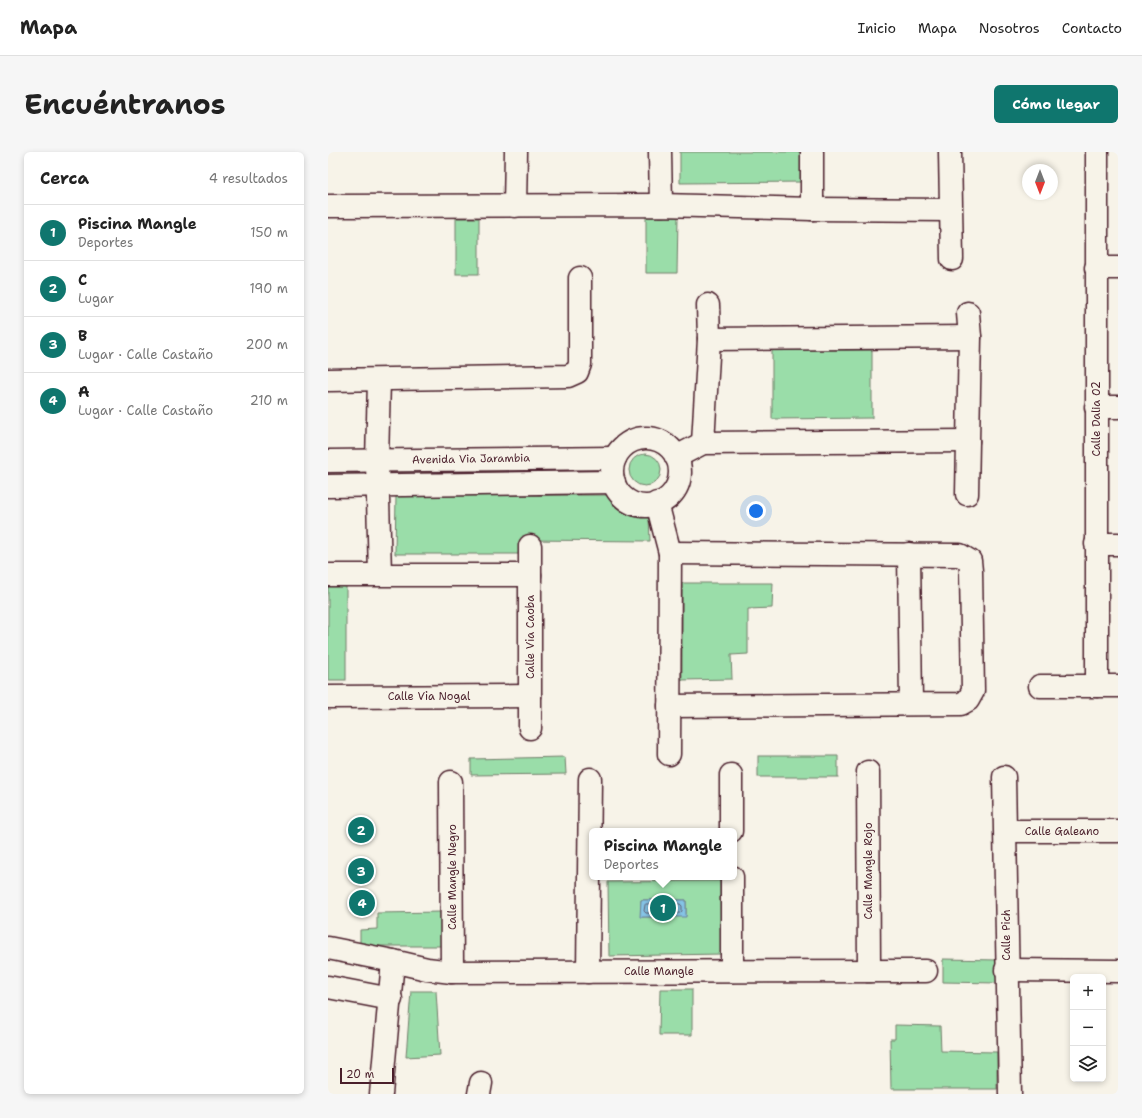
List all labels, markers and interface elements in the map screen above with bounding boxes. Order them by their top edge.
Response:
text: Mapa [20,15,77,40]
text: Inicio [858,19,896,37]
text: Mapa [918,19,957,37]
text: Nosotros [979,19,1040,37]
text: Contacto [1062,19,1122,37]
text: Encuéntranos [24,85,226,123]
button: Cómo llegar [994,85,1118,123]
north arrow [1022,164,1058,200]
text: Cerca [40,167,89,189]
text: 4 resultados [209,170,288,187]
text: Piscina Mangle [78,214,197,234]
text: 1 [50,224,56,241]
text: 150 m [250,224,288,241]
text: Deportes [78,234,133,251]
text: C [78,270,87,290]
text: 2 [48,280,58,297]
text: 190 m [249,280,288,297]
text: Lugar [78,290,114,307]
text: B [78,326,87,346]
text: 3 [48,336,58,353]
text: 200 m [246,336,288,353]
text: Lugar · Calle Castaño [78,346,213,363]
street label: Calle Dalia 02 [1089,381,1104,457]
text: A [78,382,90,402]
text: 4 [48,392,58,409]
text: 210 m [250,392,288,409]
text: Lugar · Calle Castaño [78,402,213,419]
street label: Avenida Via Jarambia [412,450,530,468]
your location [746,501,766,521]
street label: Calle Via Caoba [523,595,538,679]
street label: Calle Via Nogal [388,689,471,704]
pin: 2 [348,815,374,845]
street label: Calle Mangle Rojo [861,822,876,920]
street label: Calle Mangle Negro [445,824,460,930]
street label: Calle Galeano [1025,824,1100,839]
popup [589,828,737,880]
text: Piscina Mangle [604,836,722,856]
pin: 3 [348,856,374,886]
text: Deportes [604,856,659,873]
pin: 4 [349,888,375,918]
pin: 1 [650,893,676,923]
street label: Calle Pich [999,909,1014,961]
street label: Calle Mangle [624,964,694,979]
map controls [1070,974,1106,1082]
button: + [1070,974,1106,1010]
button: − [1070,1010,1106,1046]
button: layers [1070,1046,1106,1082]
scale bar [340,1066,394,1085]
text: 20 m [346,1067,374,1082]

